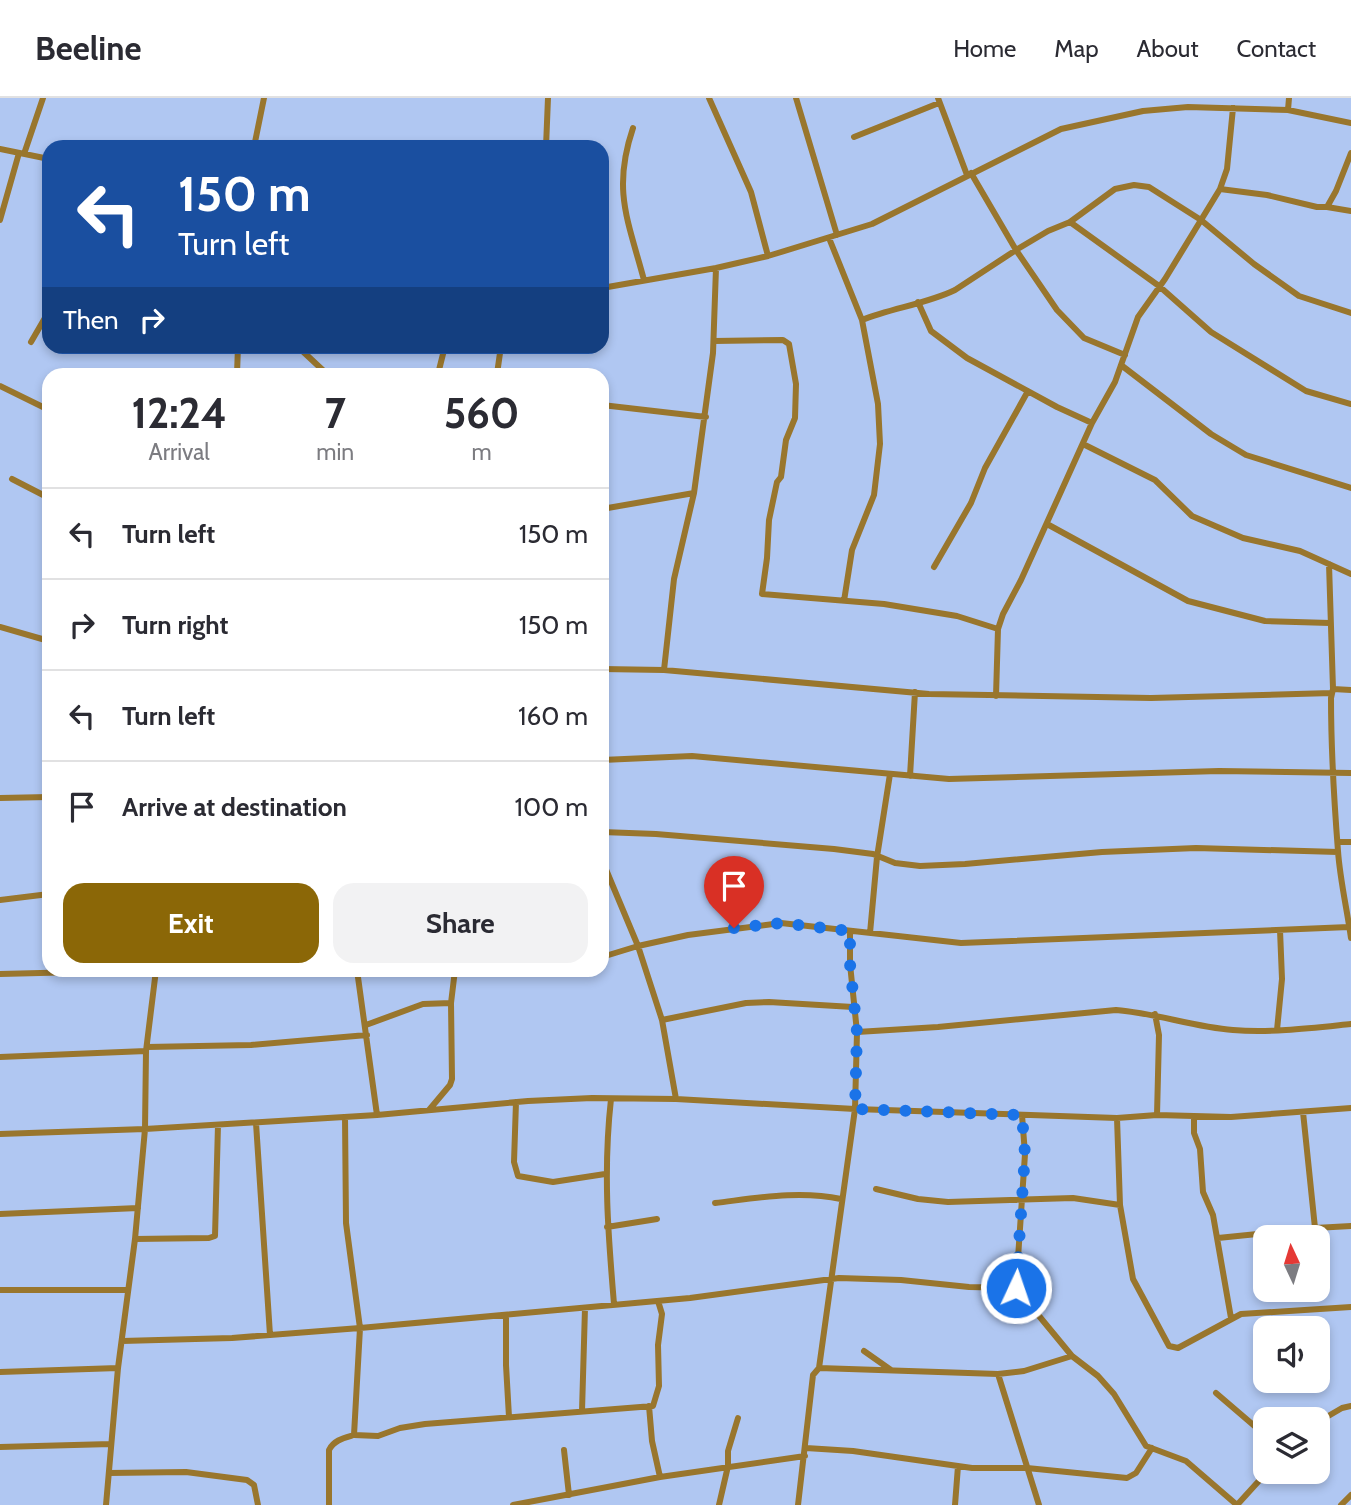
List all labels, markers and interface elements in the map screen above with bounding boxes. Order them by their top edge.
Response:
text: Beeline [35,28,141,68]
text: Home [953,34,1016,63]
text: Map [1054,34,1099,63]
text: About [1137,34,1199,63]
text: Contact [1237,34,1316,63]
text: 150 m [178,164,311,223]
icon: left [63,168,154,259]
text: Turn left [178,224,289,263]
icon: right [133,301,171,339]
text: Then [63,304,119,336]
text: 12:24 [131,387,227,439]
text: 7 [325,387,346,439]
text: 560 [444,387,520,439]
text: Arrival [149,438,210,466]
text: min [316,438,354,466]
text: m [472,438,492,466]
icon: left [63,515,101,553]
text: Turn left [122,518,215,550]
text: 150 m [519,518,588,550]
icon: right [63,606,101,644]
text: Turn right [122,609,228,641]
text: 150 m [519,609,588,641]
icon: left [63,697,101,735]
text: Turn left [122,700,215,732]
text: 160 m [518,700,588,732]
icon: arrive [63,788,101,826]
text: Arrive at destination [122,791,347,823]
text: 100 m [515,791,588,823]
pin [704,856,764,928]
icon: arrive [715,867,753,905]
button: Exit [63,883,319,963]
button: Share [333,883,588,963]
north arrow [1253,1225,1330,1302]
map controls [1253,1225,1330,1484]
position arrow [979,1251,1053,1325]
button: sound [1253,1316,1330,1393]
button: layers [1253,1407,1330,1484]

